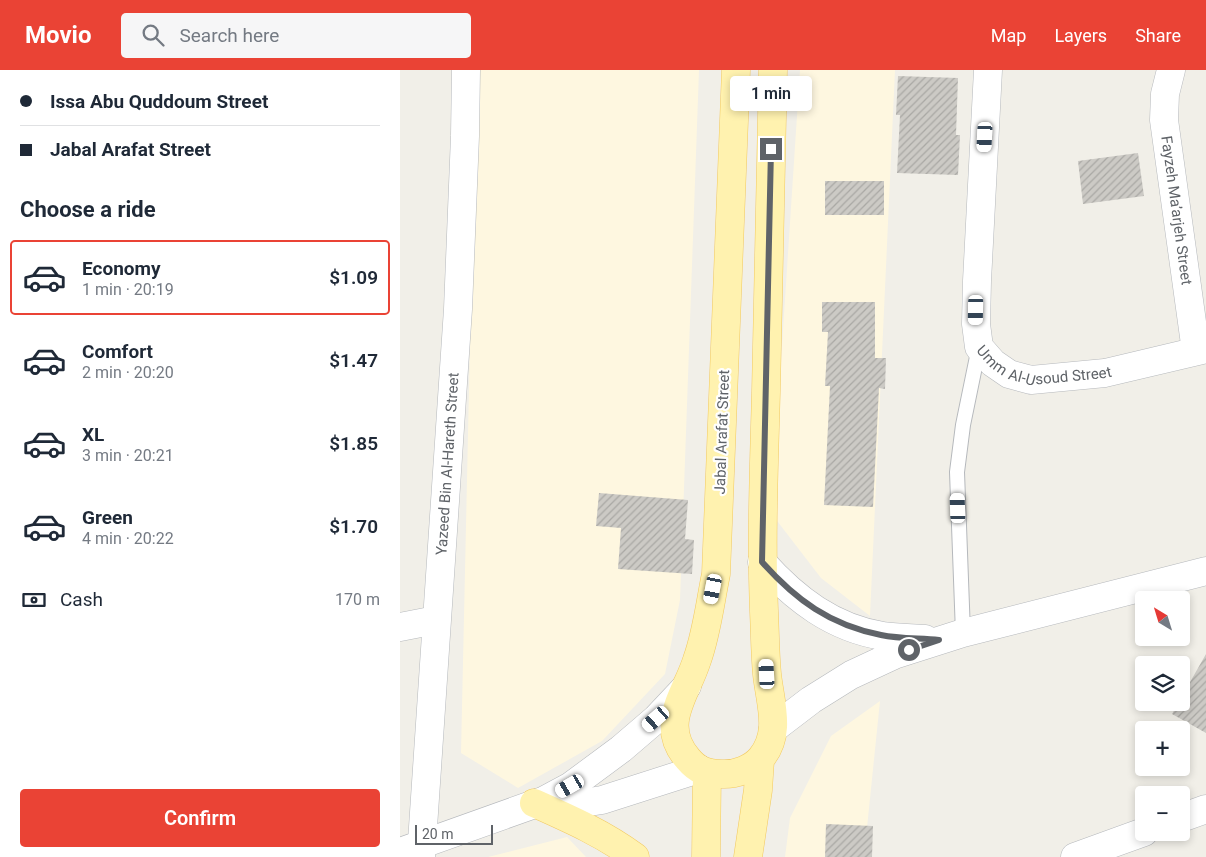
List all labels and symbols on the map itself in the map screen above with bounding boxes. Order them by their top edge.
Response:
callout: 1 min [730,77,812,112]
car [976,122,993,152]
street label: Fayzeh Ma’arjeh Street [1157,135,1196,286]
route end [760,138,782,160]
car [968,295,983,325]
street label: Umm Al-Usoud Street [973,342,1113,390]
street label: Jabal Arafat Street [711,369,733,495]
street label: Yazeed Bin Al-Hareth Street [432,372,463,556]
car [949,493,966,523]
car [702,573,723,605]
north arrow [1135,591,1190,646]
route start [898,639,920,661]
car [758,659,775,689]
car [639,703,672,735]
car [553,772,586,800]
scale bar [415,822,492,845]

